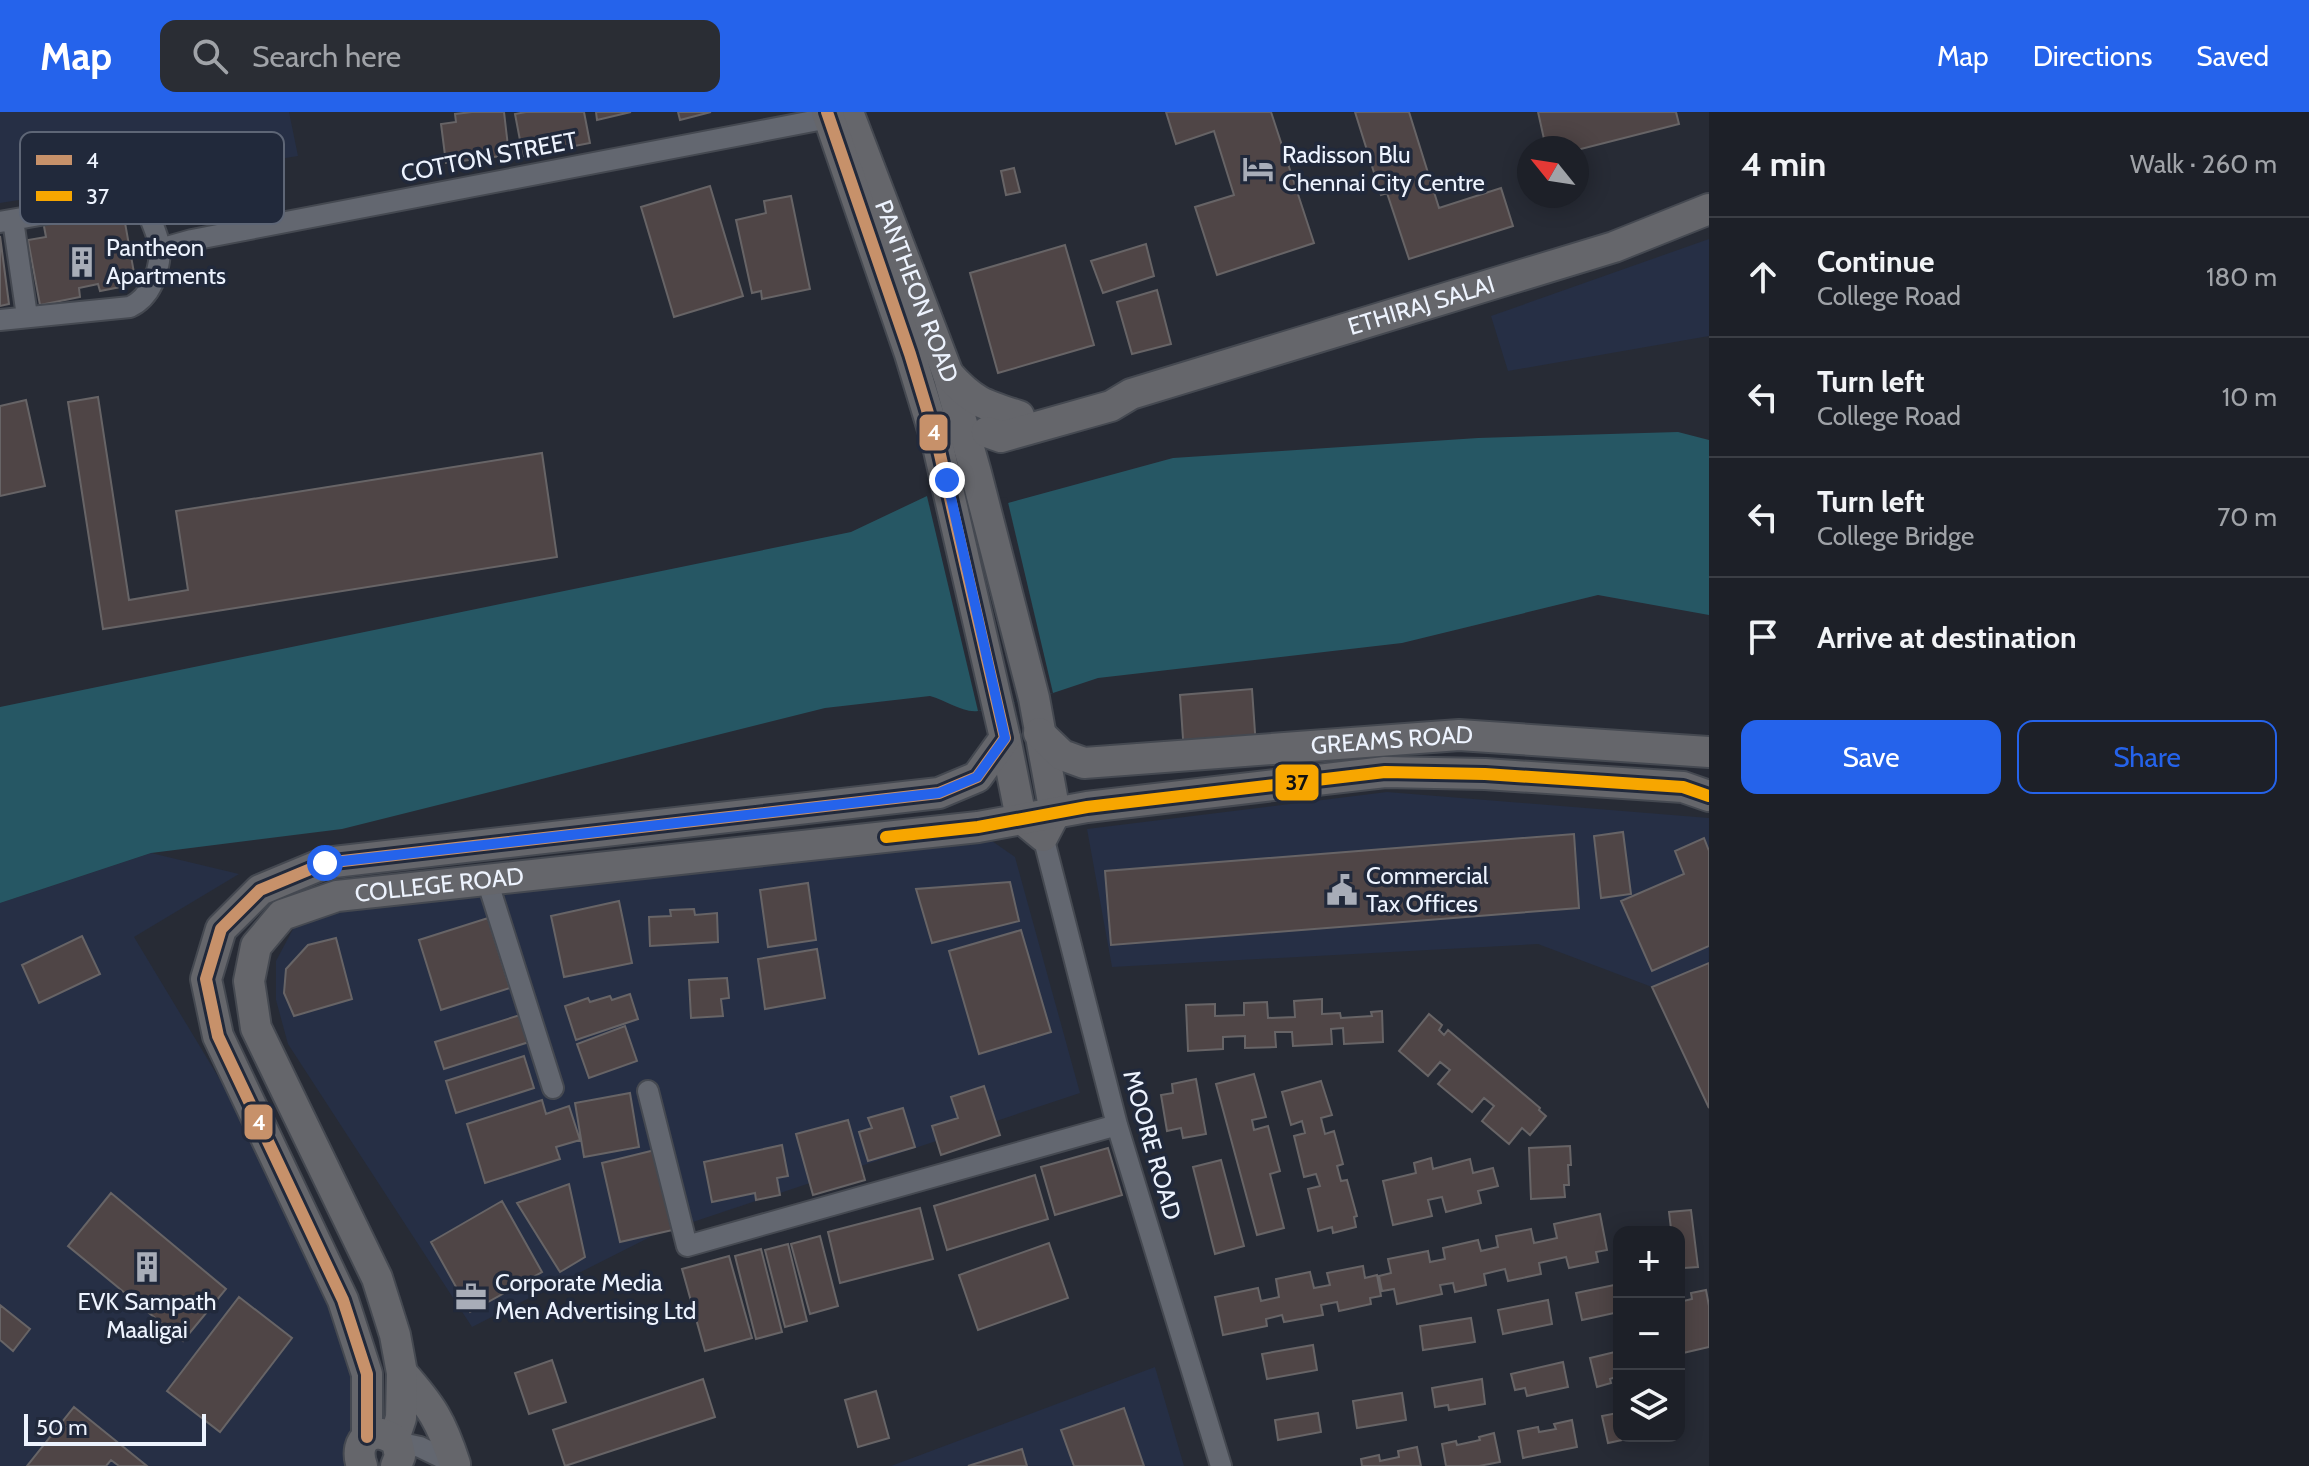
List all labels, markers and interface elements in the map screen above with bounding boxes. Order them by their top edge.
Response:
search box [160,20,720,92]
text: Map [40,33,112,80]
icon: search [188,34,232,78]
text: Search here [252,38,401,75]
text: Map [1937,39,1989,73]
text: Directions [2033,39,2152,73]
text: Saved [2196,39,2269,73]
street label: COTTON STREET [398,125,580,188]
legend [20,132,284,224]
north arrow [1517,136,1589,208]
place label: Radisson Blu Chennai City Centre [1282,140,1485,197]
text: 4 min [1741,143,1826,185]
text: 4 [86,147,99,174]
text: Walk · 260 m [2130,148,2277,180]
hotel icon: Radisson Blu Chennai City Centre [1241,152,1275,186]
text: 37 [86,183,109,210]
street label: PANTHEON ROAD [869,196,965,387]
place label: Pantheon Apartments [106,233,226,290]
text: Continue [1817,243,1934,280]
building icon: Pantheon Apartments [65,245,99,279]
icon: ahead [1741,255,1785,299]
text: 180 m [2206,261,2277,293]
street label: ETHIRAJ SALAI [1344,269,1498,341]
text: College Road [1817,280,1961,312]
text: Turn left [1817,363,1925,400]
icon: left [1741,375,1785,419]
text: 10 m [2222,381,2277,413]
text: College Road [1817,400,1961,432]
line badge: 4 [918,413,949,452]
text: 4 [927,419,941,446]
route end [929,462,965,498]
text: Turn left [1817,483,1925,520]
icon: left [1741,495,1785,539]
text: 70 m [2217,501,2277,533]
text: College Bridge [1817,520,1974,552]
icon: arrive [1741,615,1785,659]
text: Arrive at destination [1817,619,2077,656]
street label: GREAMS ROAD [1310,720,1474,760]
button: Save [1741,720,2001,794]
button: Share [2017,720,2277,794]
line badge: 37 [1274,763,1320,802]
text: 37 [1285,769,1309,796]
route start [307,845,343,881]
street label: COLLEGE ROAD [353,861,525,908]
place label: Commercial Tax Offices [1366,861,1489,918]
public building icon: Commercial Tax Offices [1325,873,1359,907]
street label: MOORE ROAD [1117,1067,1188,1223]
line badge: 4 [243,1103,274,1141]
text: 4 [252,1109,266,1136]
map controls [1613,1226,1685,1442]
button: + [1613,1226,1685,1298]
building icon: EVK Sampath Maaligai [130,1250,164,1284]
place label: Corporate Media Men Advertising Ltd [495,1268,696,1325]
office icon: Corporate Media Men Advertising Ltd [454,1280,488,1314]
place label: EVK Sampath Maaligai [77,1287,217,1344]
button: − [1613,1298,1685,1370]
button: layers [1613,1370,1685,1442]
scale bar [24,1410,206,1446]
text: 50 m [36,1414,88,1441]

